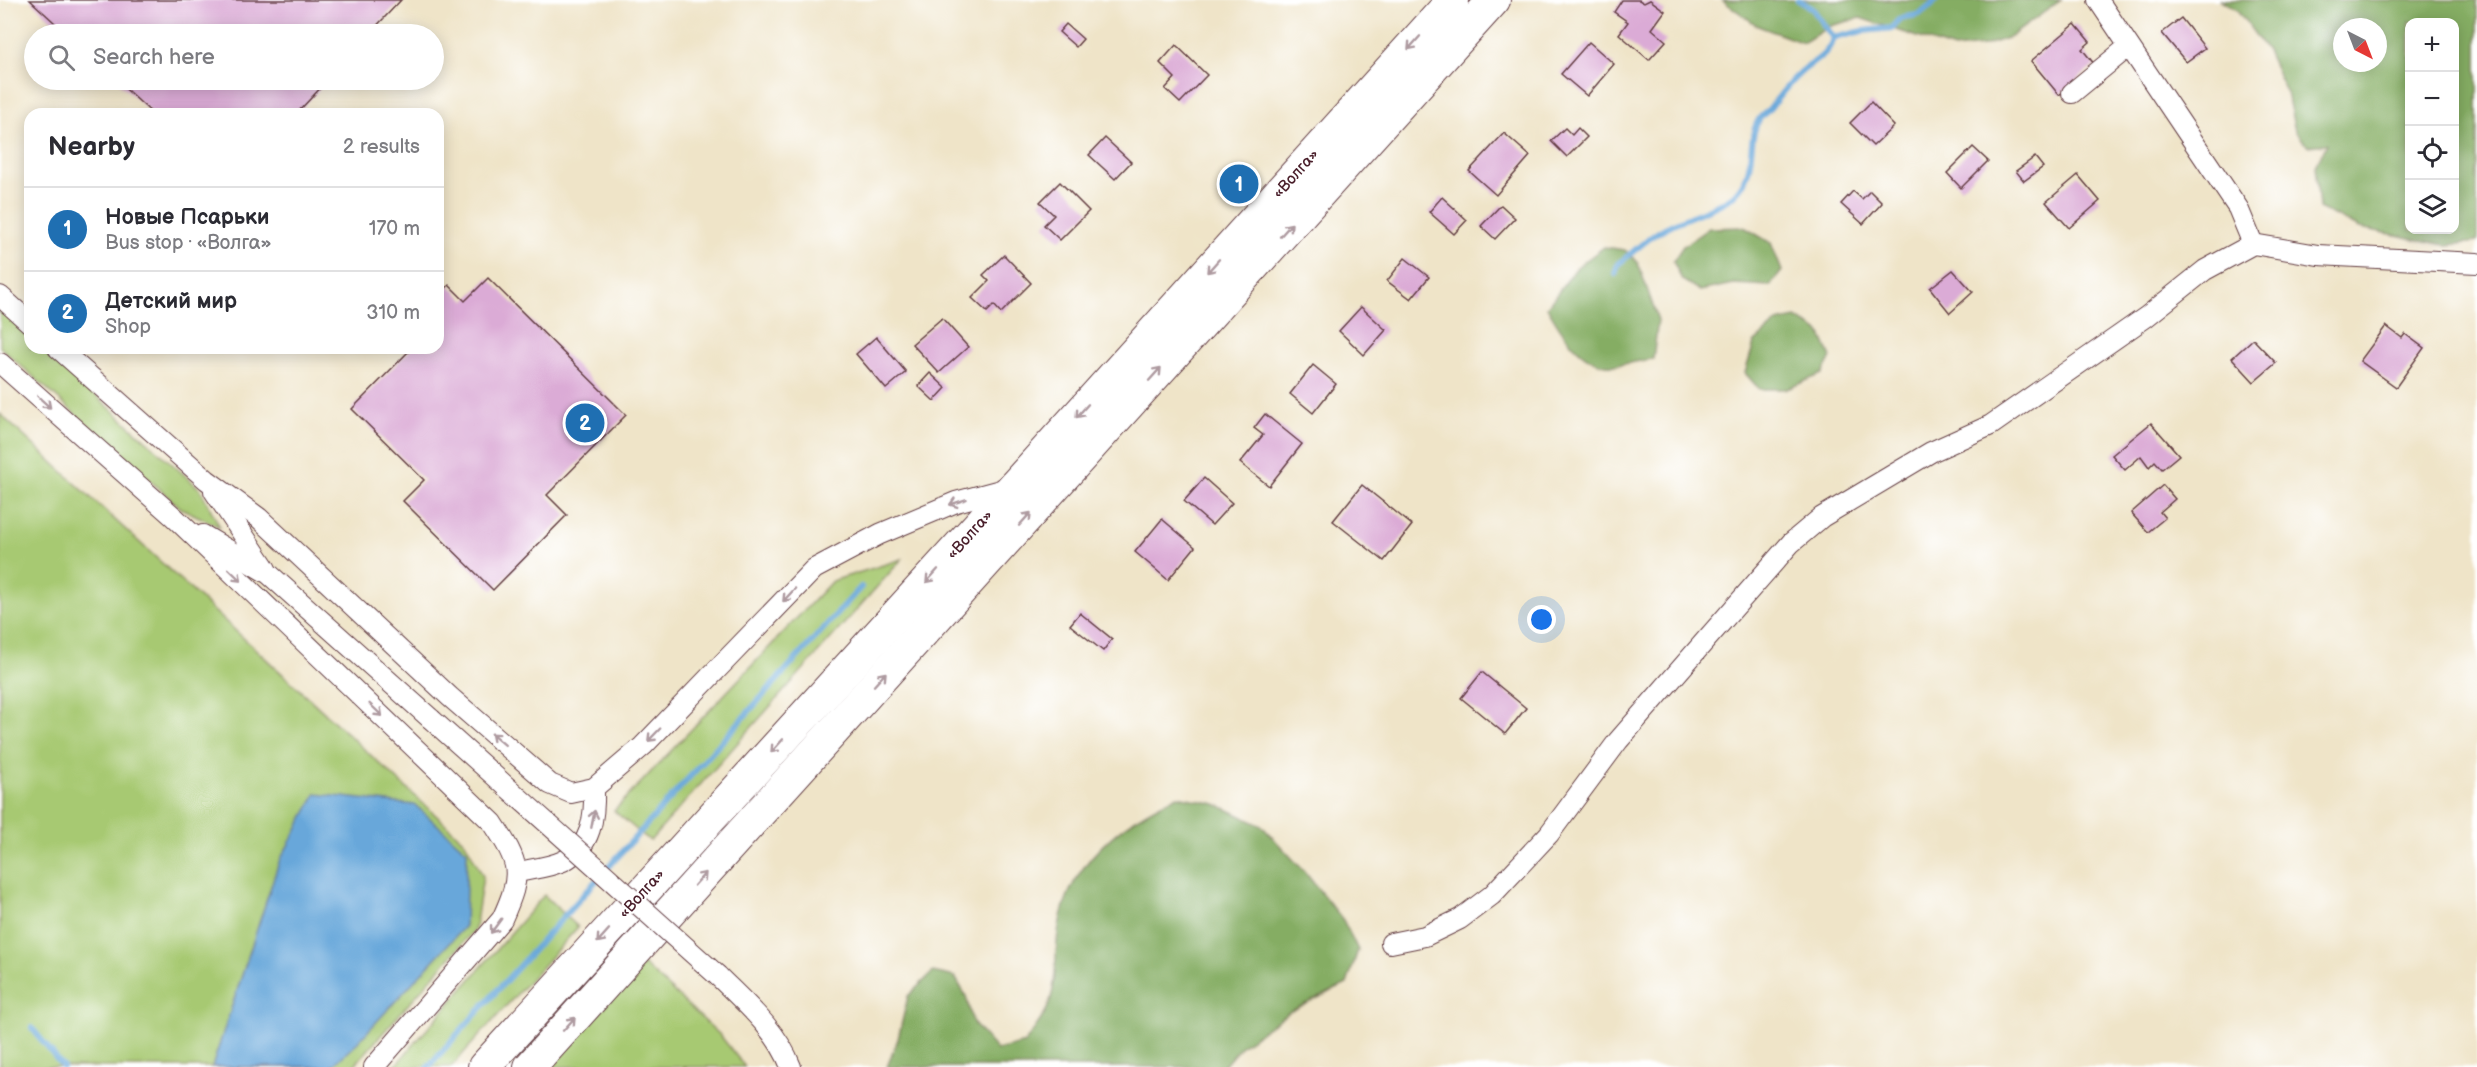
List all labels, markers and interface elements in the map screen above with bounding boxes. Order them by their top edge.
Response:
north arrow [2333,18,2387,72]
map controls [2405,18,2459,234]
button: + [2405,18,2459,72]
search box [24,24,444,90]
one-way arrow [1407,36,1421,51]
icon: search [45,41,78,74]
text: Search here [93,44,215,71]
button: − [2405,72,2459,126]
button: locate [2405,126,2459,180]
text: Nearby [48,132,135,163]
text: 2 results [343,135,420,159]
street label: «Волга» [1269,145,1323,203]
pin: 1 [1220,162,1258,207]
button: layers [2405,180,2459,234]
text: Новые Псарьки [105,204,269,231]
text: 1 [63,217,72,241]
text: 170 m [369,217,420,241]
one-way arrow [1279,223,1293,238]
text: Bus stop · «Волга» [105,231,272,255]
one-way arrow [1206,258,1220,273]
text: Детский мир [105,288,237,315]
text: 2 [62,301,73,325]
text: 310 m [366,301,420,325]
text: Shop [105,315,151,339]
one-way arrow [1148,367,1162,382]
one-way arrow [36,395,51,409]
pin: 2 [566,400,604,446]
one-way arrow [1075,403,1089,418]
one-way arrow [949,497,968,508]
street label: «Волга» [943,506,997,564]
one-way arrow [1017,512,1031,527]
one-way arrow [227,568,242,583]
one-way arrow [925,569,940,584]
one-way arrow [782,588,797,603]
your location [1527,605,1556,634]
one-way arrow [873,672,887,687]
one-way arrow [368,703,383,717]
one-way arrow [646,728,661,743]
one-way arrow [490,732,506,745]
one-way arrow [770,738,784,753]
one-way arrow [588,810,599,829]
street label: «Волга» [615,865,669,923]
one-way arrow [693,872,707,887]
one-way arrow [490,918,502,934]
one-way arrow [596,929,610,944]
one-way arrow [562,1016,576,1031]

